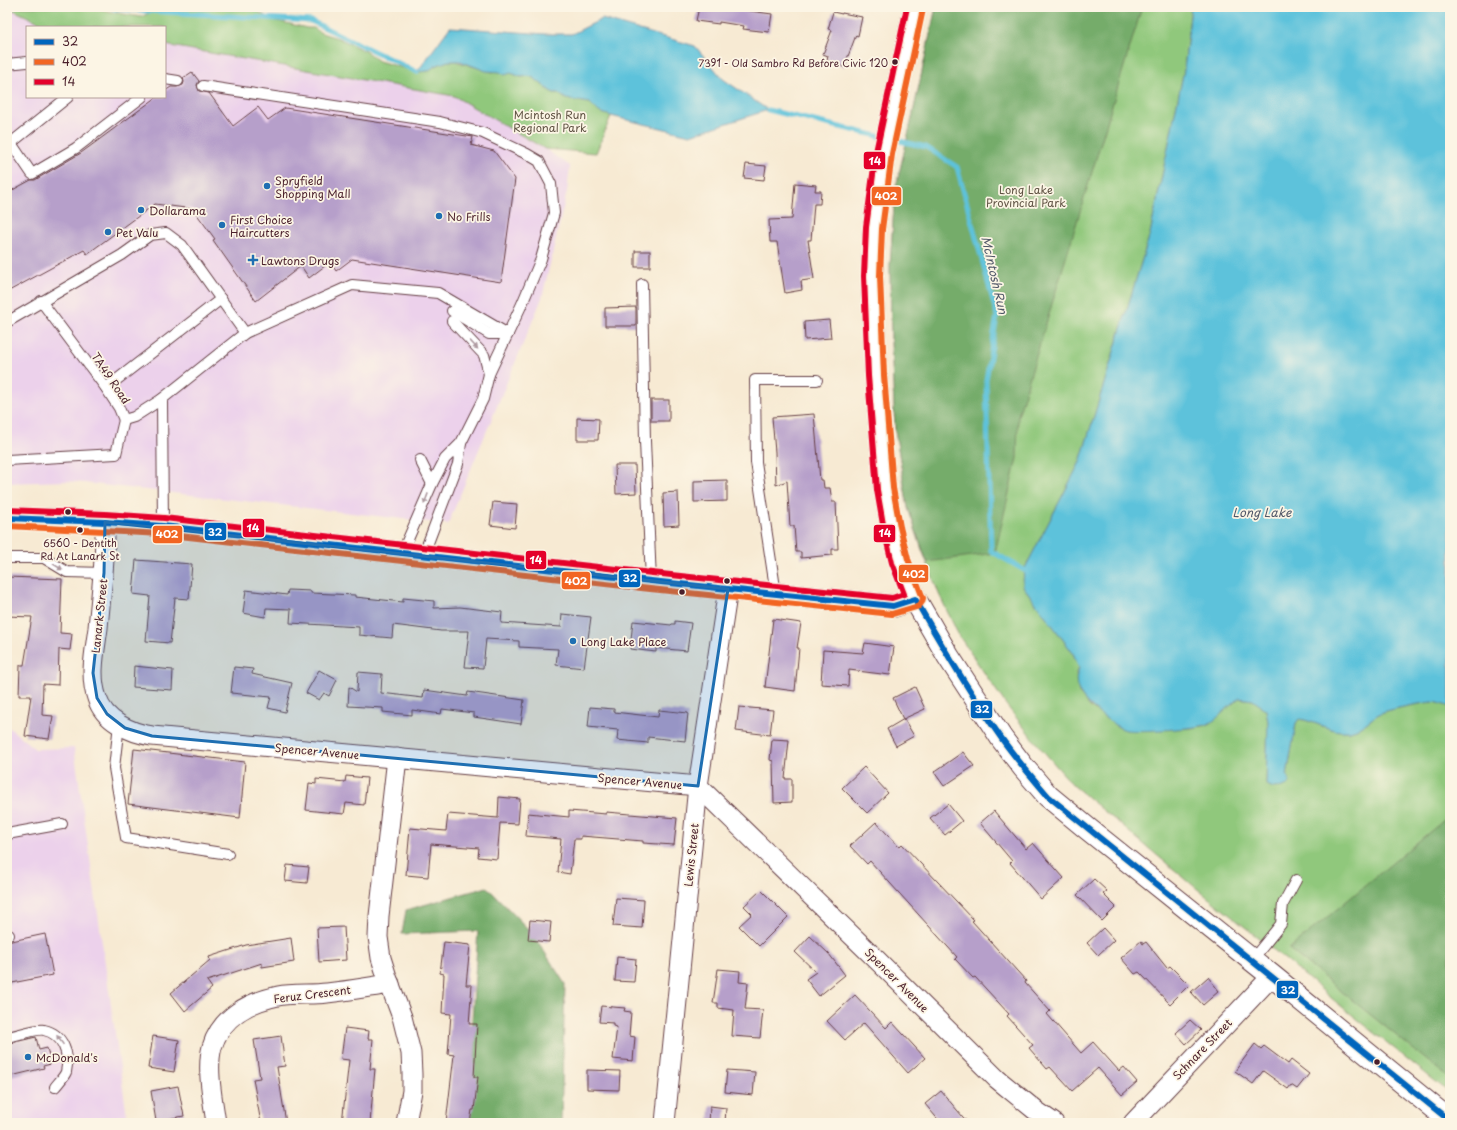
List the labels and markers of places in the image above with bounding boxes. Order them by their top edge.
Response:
place label: 7391 - Old Sambro Rd Before Civic 120 [698,55,888,70]
marker: 7391 - Old Sambro Rd Before Civic 120 [890,57,900,67]
place label: Spryfield Shopping Mall [275,172,351,202]
marker: Spryfield Shopping Mall [262,181,272,191]
place label: Dollarama [149,202,206,219]
marker: Dollarama [136,205,146,215]
place label: No Frills [447,208,491,225]
place label: First Choice Haircutters [230,211,293,241]
marker: No Frills [434,211,444,221]
marker: First Choice Haircutters [217,220,227,230]
place label: Pet Valu [116,224,158,241]
marker: Pet Valu [103,227,113,237]
place label: Lawtons Drugs [261,252,339,269]
marker: Lawtons Drugs [248,255,258,265]
unlabelled marker [63,507,73,517]
marker: 6560 - Dentith Rd At Lanark St [75,525,85,535]
place label: 6560 - Dentith Rd At Lanark St [41,535,119,563]
unlabelled marker [722,576,732,586]
unlabelled marker [677,587,687,597]
place label: Long Lake Place [581,633,667,650]
marker: Long Lake Place [568,636,578,646]
place label: McDonald's [36,1049,98,1066]
marker: McDonald's [23,1052,33,1062]
unlabelled marker [1372,1057,1382,1067]

